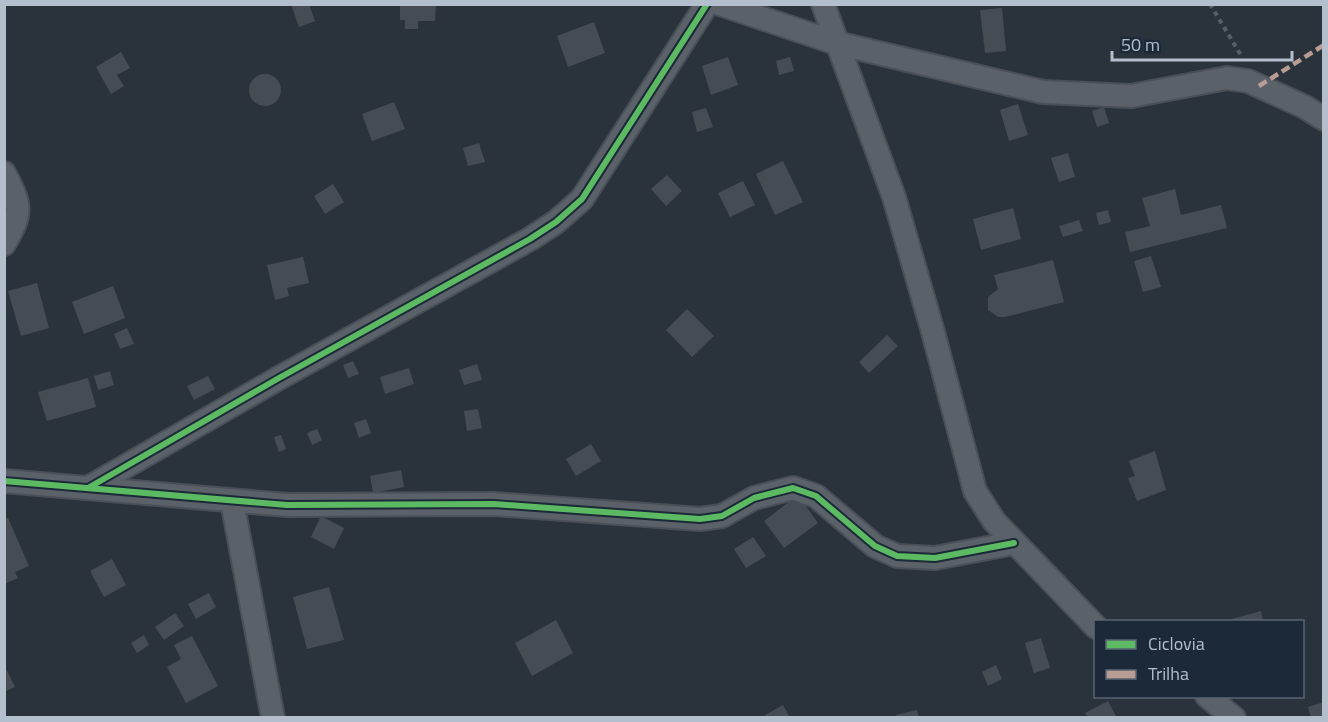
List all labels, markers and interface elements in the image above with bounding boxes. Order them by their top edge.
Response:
scale bar [1112,24,1292,62]
text: 50 m [1121,31,1160,58]
legend [1094,620,1304,698]
text: Ciclovia [1148,630,1205,657]
text: Trilha [1148,660,1189,687]

